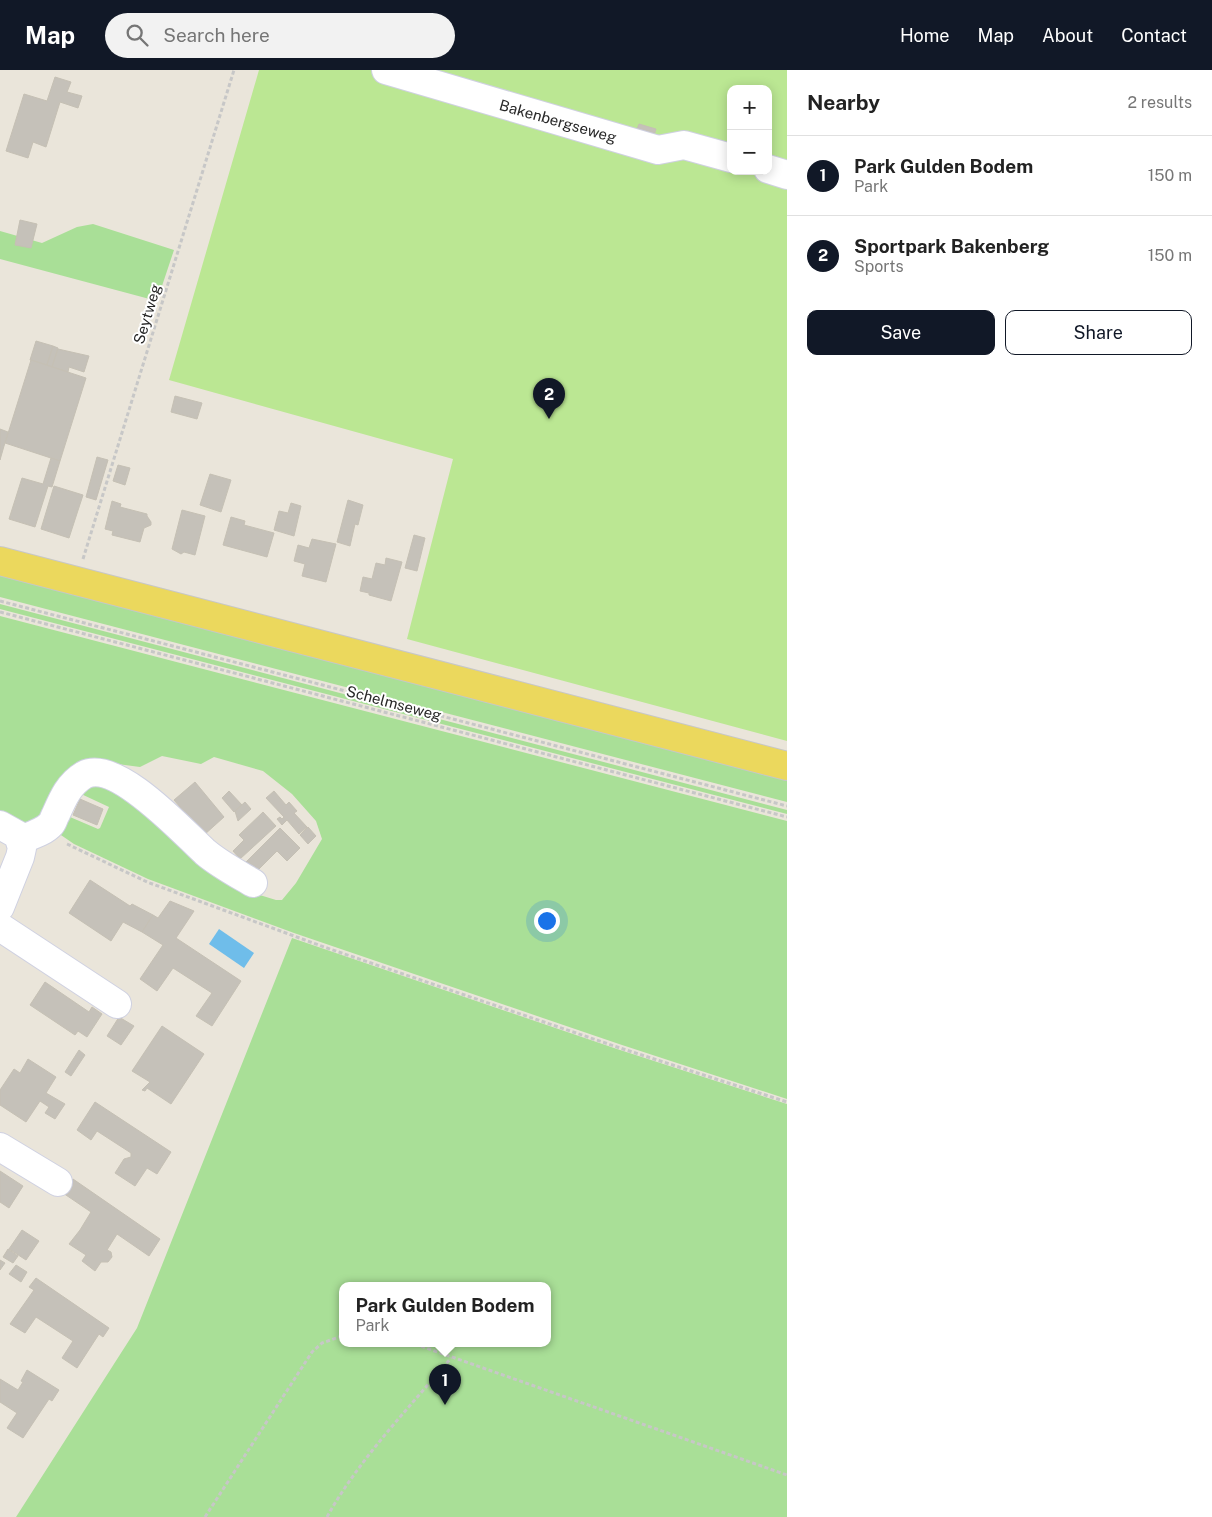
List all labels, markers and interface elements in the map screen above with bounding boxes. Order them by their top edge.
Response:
search box [105,13,455,58]
text: Map [25,21,75,49]
icon: search [123,21,151,49]
text: Search here [163,24,270,46]
text: Home [900,25,950,46]
text: Map [978,25,1014,46]
text: About [1042,25,1093,46]
text: Contact [1121,25,1187,46]
map controls [727,85,772,175]
button: + [727,85,772,130]
text: Nearby [807,90,880,115]
text: 2 results [1127,93,1192,112]
street label: Bakenbergseweg [497,96,619,146]
button: − [727,130,772,175]
text: Park Gulden Bodem [854,155,1033,177]
text: 1 [820,166,826,185]
text: 150 m [1148,166,1192,185]
text: Park [854,177,888,196]
text: Sportpark Bakenberg [854,235,1049,257]
text: 2 [818,246,828,265]
text: 150 m [1148,246,1192,265]
text: Sports [854,257,904,276]
street label: Seytweg [130,282,164,346]
button: Save [807,310,995,355]
button: Share [1005,310,1192,355]
pin: 2 [533,378,565,419]
street label: Schelmseweg [344,682,444,724]
your location [534,908,560,934]
popup [339,1282,551,1347]
text: Park Gulden Bodem [355,1294,535,1316]
text: Park [355,1316,390,1335]
pin: 1 [429,1364,461,1405]

